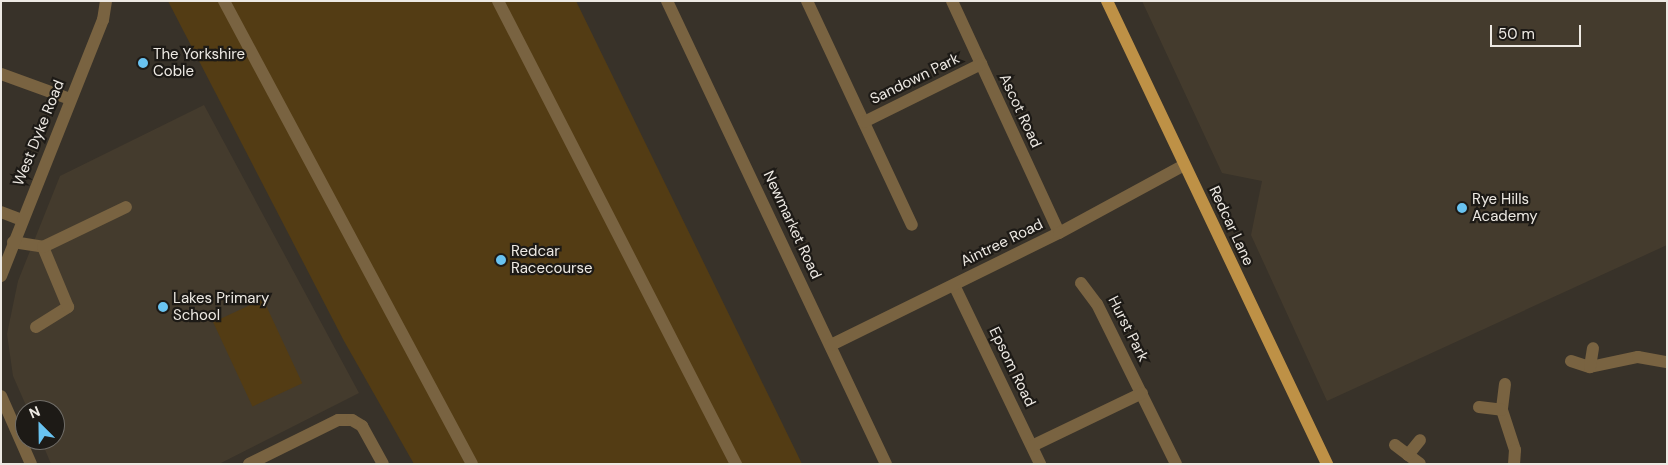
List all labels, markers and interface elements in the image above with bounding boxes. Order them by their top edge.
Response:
scale bar [1493,15,1584,47]
text: 50 m [1498,24,1535,44]
place label: The Yorkshire Coble [153,45,245,80]
street label: Sandown Park [867,50,963,108]
marker: The Yorkshire Coble [137,57,149,69]
street label: Ascot Road [995,71,1045,151]
street label: West Dyke Road [10,77,68,189]
street label: Newmarket Road [759,168,825,282]
street label: Redcar Lane [1205,183,1257,269]
place label: Rye Hills Academy [1472,190,1538,225]
marker: Rye Hills Academy [1456,202,1468,214]
street label: Aintree Road [958,215,1046,271]
place label: Redcar Racecourse [511,242,593,277]
marker: Redcar Racecourse [495,254,507,266]
place label: Lakes Primary School [173,289,269,324]
street label: Hurst Park [1104,293,1152,365]
marker: Lakes Primary School [157,301,169,313]
street label: Epsom Road [985,324,1039,410]
north arrow [15,400,65,450]
text: N [26,402,43,422]

